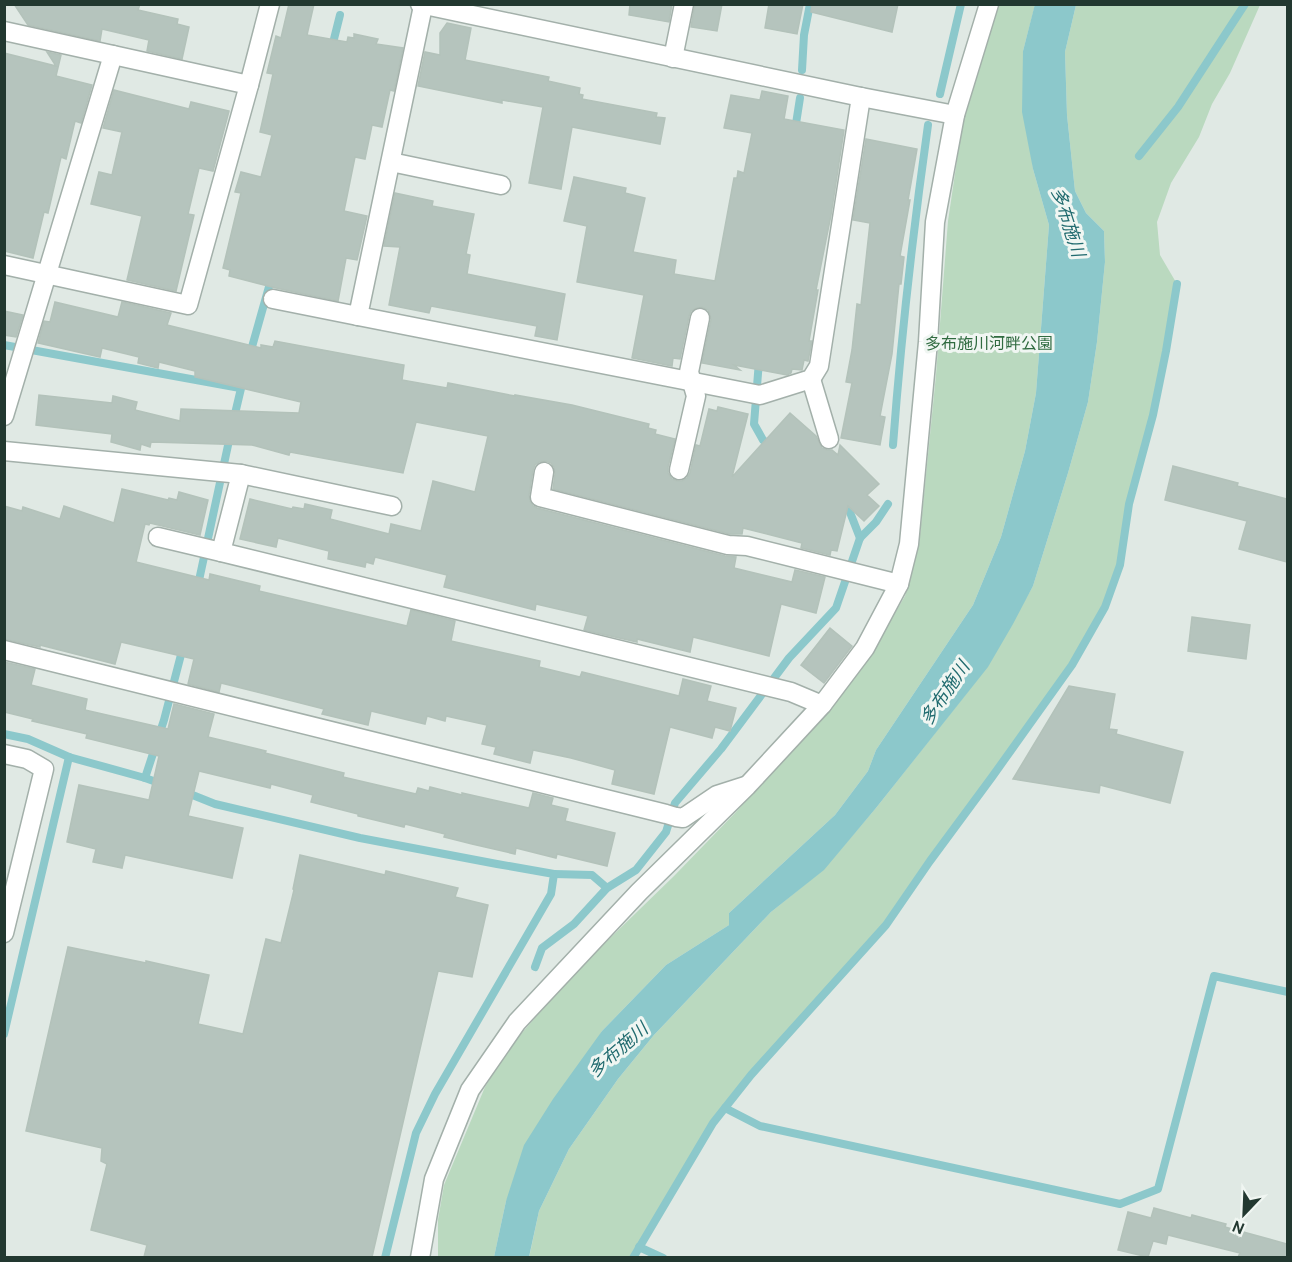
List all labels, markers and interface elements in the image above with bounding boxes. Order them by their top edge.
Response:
water label: 多布施川 [1046,184,1090,262]
park label: 多布施川河畔公園 [925,334,1053,353]
water label: 多布施川 [916,655,975,729]
water label: 多布施川 [584,1017,654,1082]
north arrow [1214,1184,1274,1244]
text: N [1229,1216,1247,1238]

